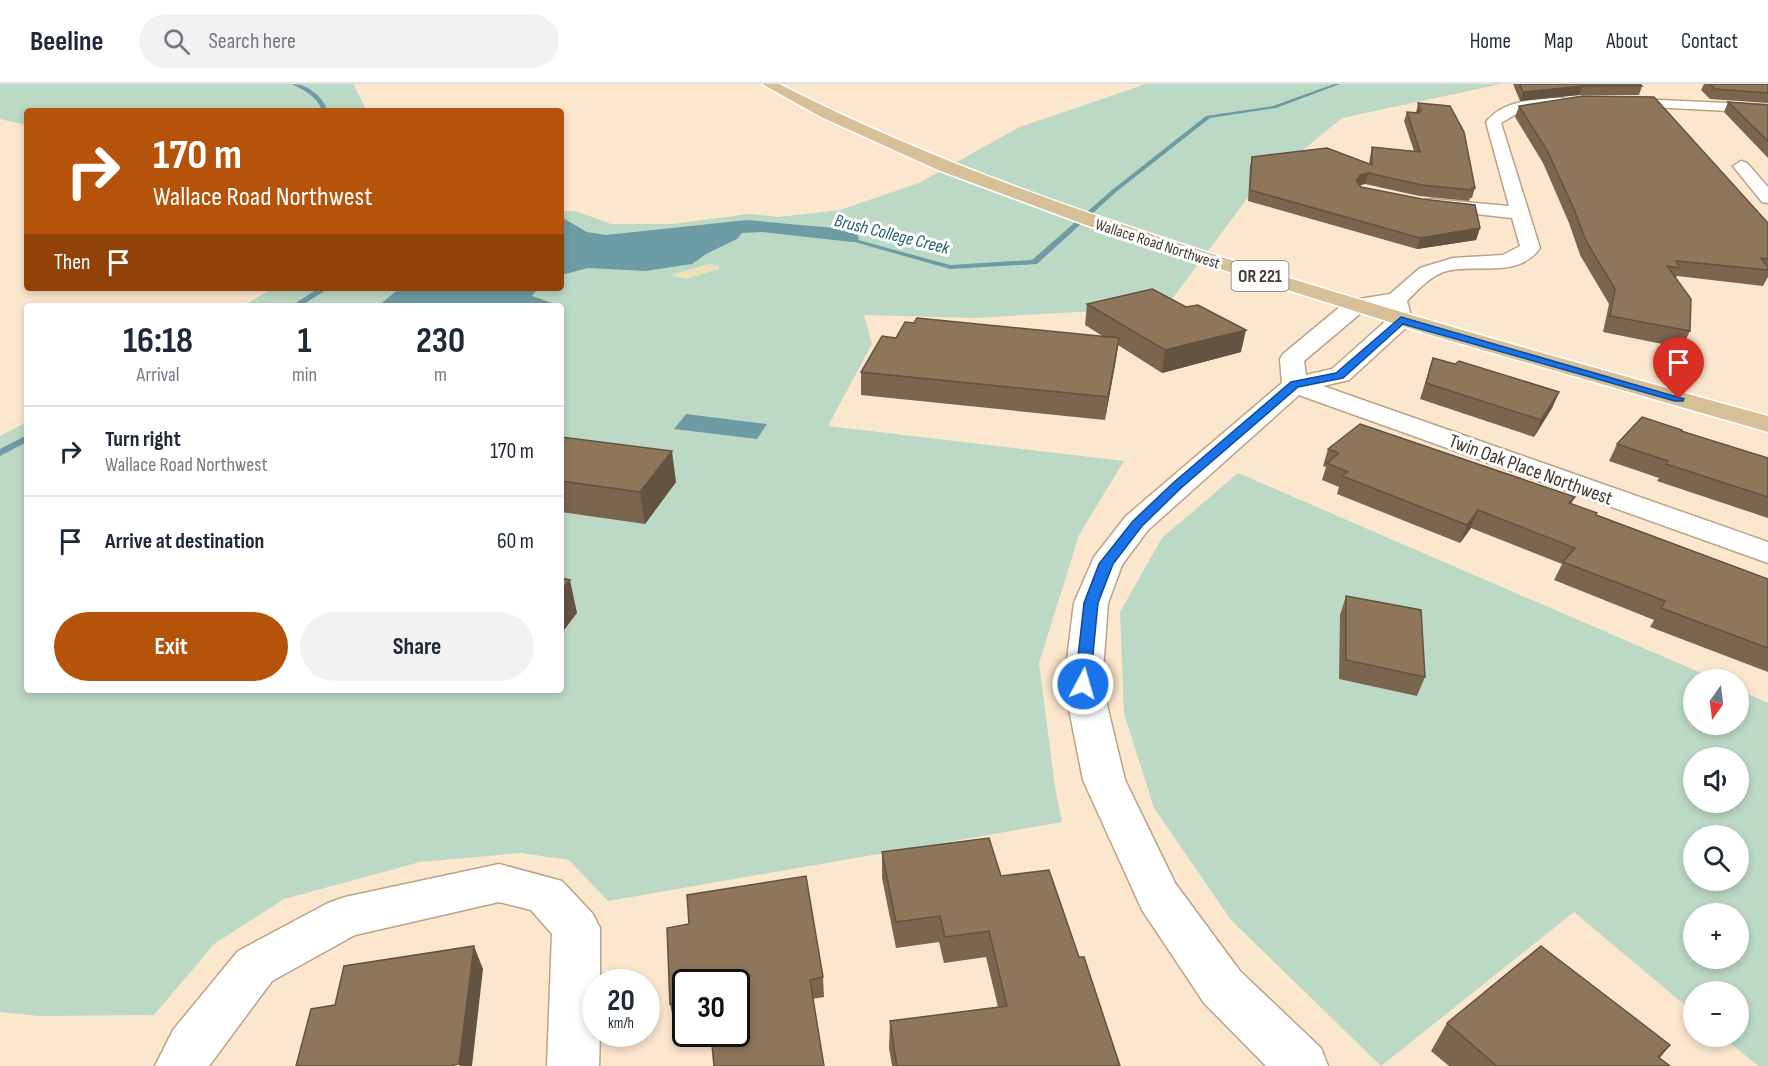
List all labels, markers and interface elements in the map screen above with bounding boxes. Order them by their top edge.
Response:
search box [139,14,559,68]
text: Beeline [30,25,103,58]
icon: search [160,25,193,58]
text: Search here [208,28,296,55]
text: Home [1470,29,1511,54]
text: Map [1544,29,1573,54]
text: About [1606,29,1648,54]
text: Contact [1681,29,1738,54]
text: 170 m [153,130,242,181]
icon: right [54,132,132,210]
text: Wallace Road Northwest [153,181,372,213]
water label: Brush College Creek [832,210,953,259]
street label: Wallace Road Northwest [1093,215,1222,274]
icon: arrive [102,246,135,279]
text: Then [54,249,90,276]
road number: OR 221 [1232,261,1288,291]
text: 16:18 [123,320,193,363]
text: 1 [297,320,312,363]
text: 230 [416,320,465,363]
pin [1653,337,1704,399]
icon: arrive [1662,346,1695,379]
text: Arrival [136,363,179,387]
text: min [292,363,317,387]
text: m [434,363,447,387]
text: Turn right [105,426,181,453]
street label: Twin Oak Place Northwest [1445,429,1616,511]
icon: right [54,435,87,468]
text: 170 m [490,438,534,465]
text: Wallace Road Northwest [105,453,268,477]
icon: arrive [54,525,87,558]
text: Arrive at destination [105,528,264,555]
text: 60 m [497,528,534,555]
button: Exit [54,612,288,681]
button: Share [300,612,534,681]
position arrow [1051,652,1115,716]
north arrow [1683,669,1749,735]
map controls [1683,669,1749,1047]
button: sound [1683,747,1749,813]
button: search [1683,825,1749,891]
button: + [1683,903,1749,969]
speed limit sign: 30 [672,969,750,1047]
button: − [1683,981,1749,1047]
text: 20 [607,983,635,1019]
text: km/h [608,1014,634,1033]

